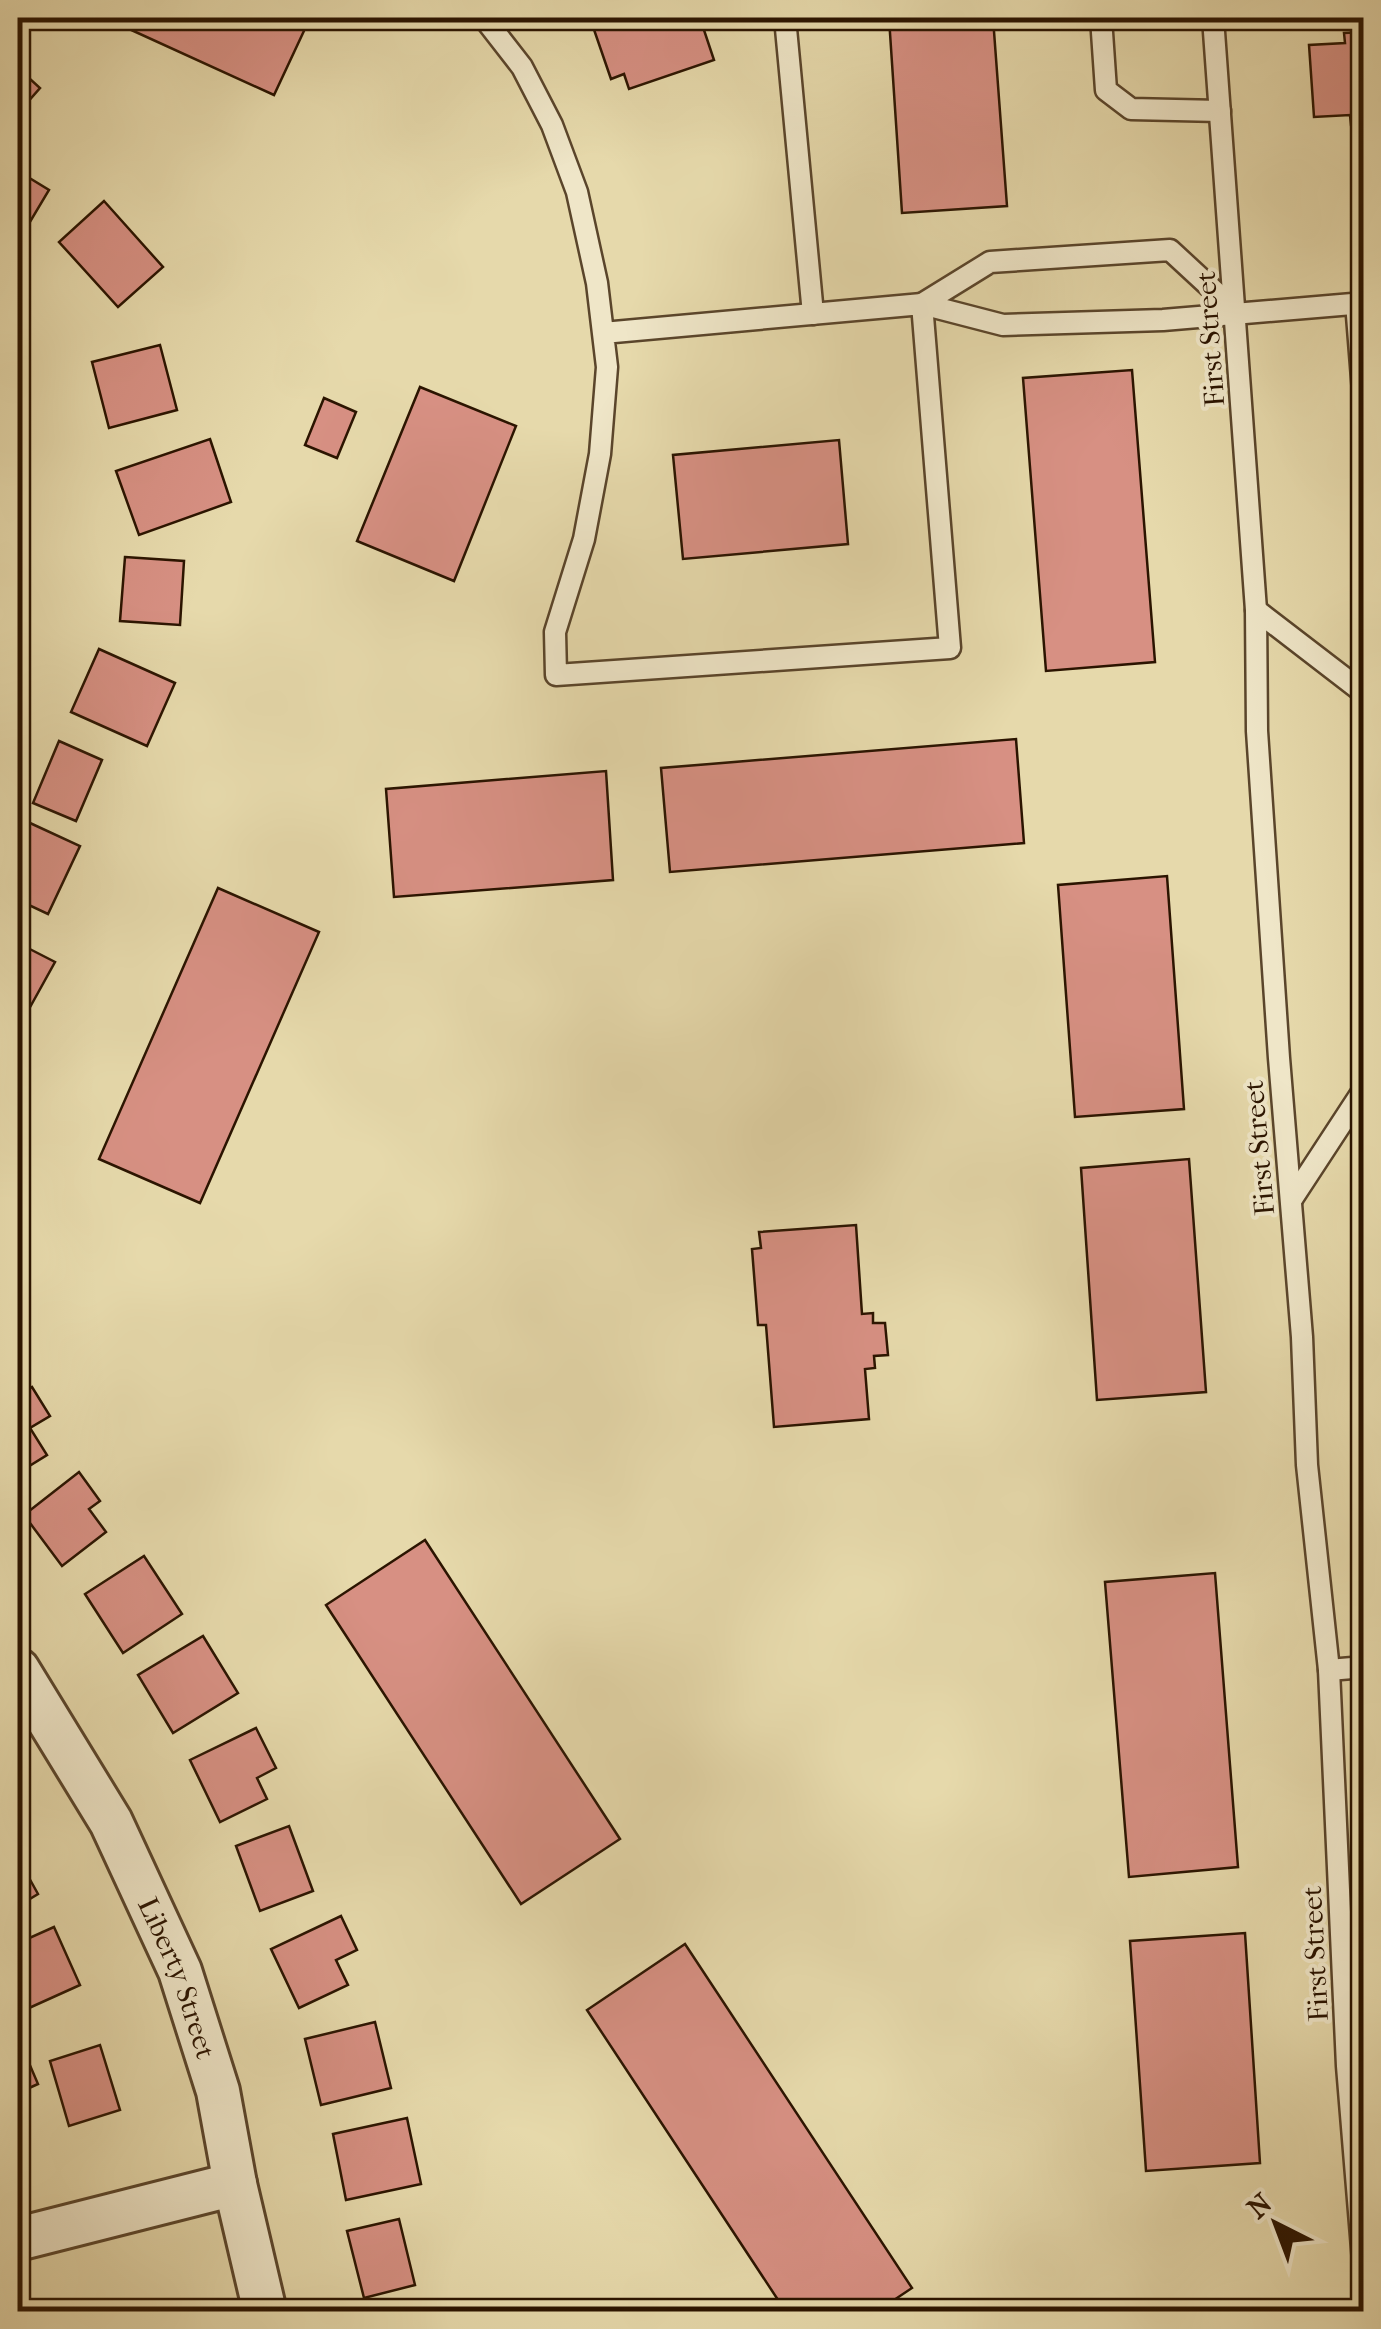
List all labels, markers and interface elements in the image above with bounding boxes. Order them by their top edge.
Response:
street label: First Street [1189,270,1231,408]
street label: First Street [1237,1079,1281,1217]
street label: First Street [1295,1886,1335,2022]
street label: Liberty Street [132,1892,223,2063]
north arrow [1226,2174,1326,2274]
text: N [1241,2186,1279,2225]

